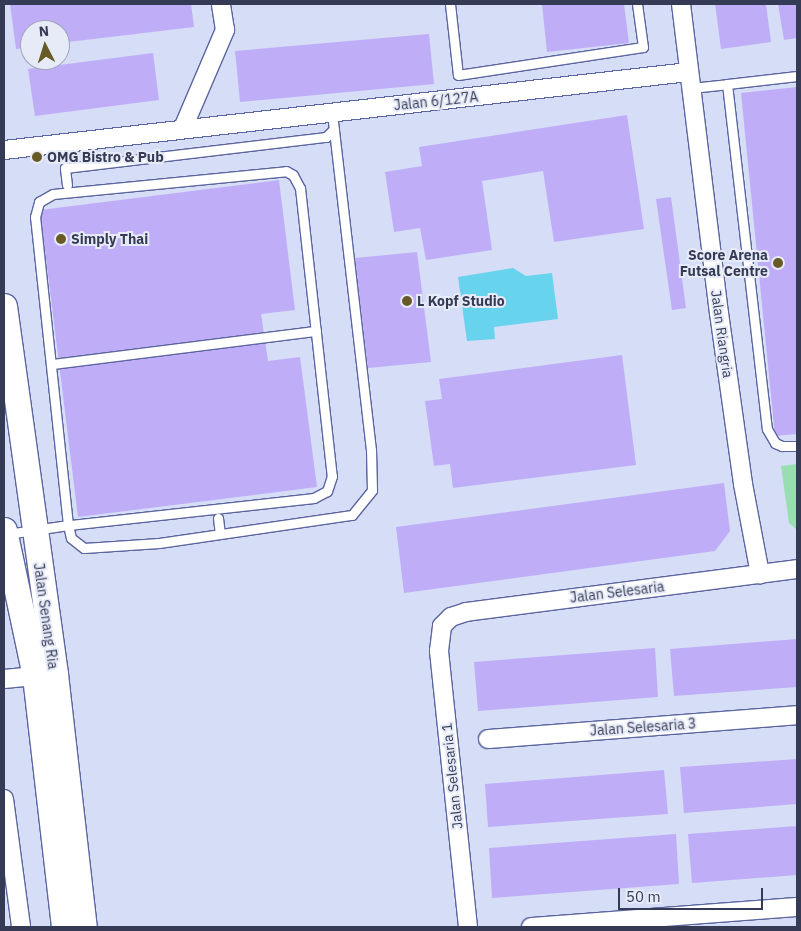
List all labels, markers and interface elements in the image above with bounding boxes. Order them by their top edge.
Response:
north arrow [20,20,70,70]
text: N [38,22,50,40]
street label: Jalan 6/127A [393,88,479,114]
place label: OMG Bistro & Pub [47,149,164,165]
marker: OMG Bistro & Pub [31,151,43,163]
place label: Simply Thai [71,231,148,247]
marker: Simply Thai [55,233,67,245]
place label: Score Arena Futsal Centre [680,247,768,280]
marker: Score Arena Futsal Centre [772,257,784,269]
street label: Jalan Riangria [708,289,736,379]
place label: L Kopf Studio [417,293,505,309]
marker: L Kopf Studio [401,295,413,307]
street label: Jalan Senang Ria [30,562,62,670]
street label: Jalan Selesaria [569,578,665,606]
street label: Jalan Selesaria 3 [589,715,697,739]
street label: Jalan Selesaria 1 [438,722,466,830]
scale bar [621,878,766,910]
text: 50 m [626,887,661,906]

